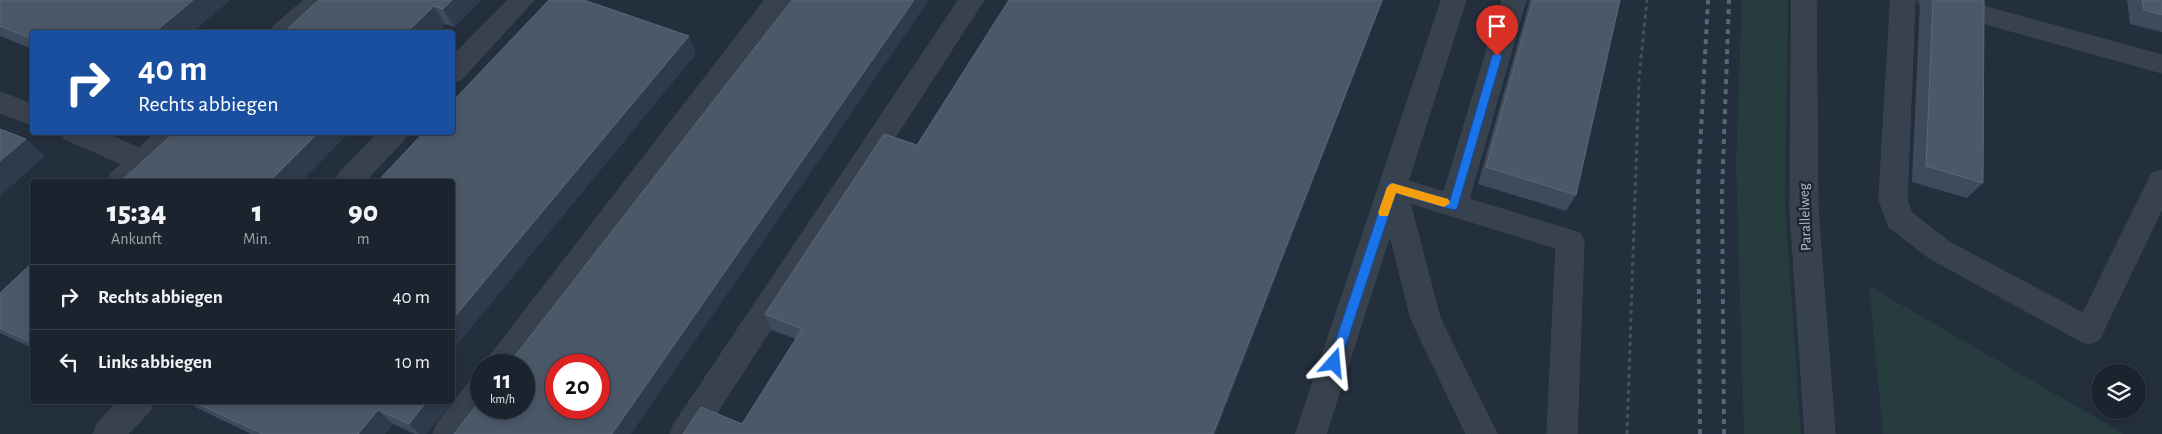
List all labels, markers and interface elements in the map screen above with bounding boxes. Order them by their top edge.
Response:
pin [1476,5,1518,56]
icon: arrive [1483,12,1511,40]
icon: right [55,50,120,115]
text: 40 m [138,52,207,87]
text: Rechts abbiegen [138,93,279,115]
street label: Parallelweg [1796,182,1814,251]
text: 15:34 [107,197,166,227]
text: 1 [252,197,263,227]
text: 90 [348,197,378,227]
text: Ankunft [111,231,162,247]
text: Min. [243,231,271,247]
text: m [357,231,370,247]
icon: right [55,283,83,311]
text: Rechts abbiegen [98,288,223,307]
text: 40 m [392,288,430,307]
position arrow [1307,336,1359,388]
icon: left [55,348,83,376]
text: Links abbiegen [98,353,212,372]
text: 10 m [395,353,430,372]
speed limit sign: 20 [545,354,610,419]
map controls [2091,364,2146,419]
button: layers [2091,364,2146,419]
text: 11 [493,368,512,393]
text: km/h [490,393,515,405]

